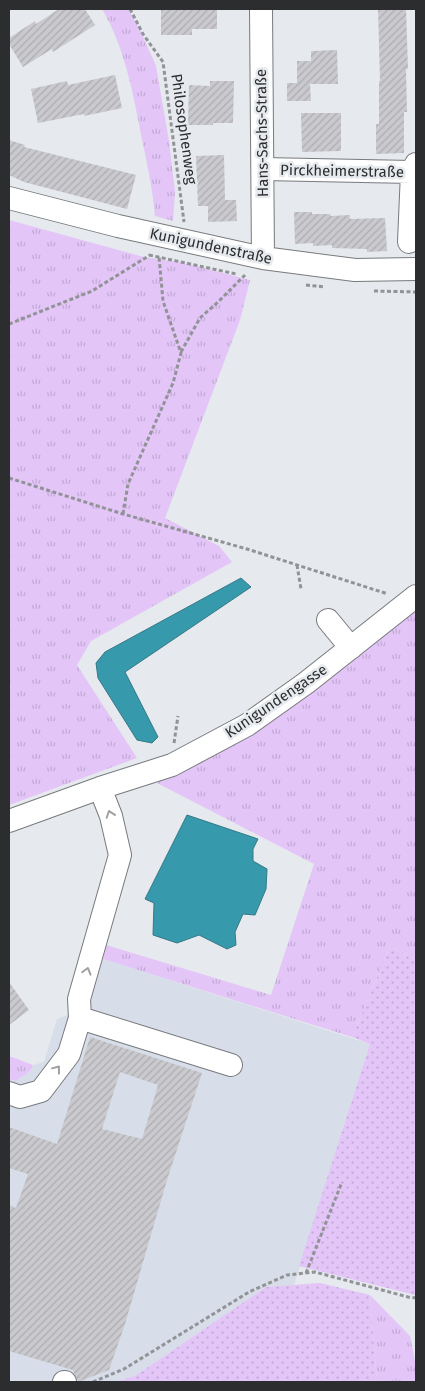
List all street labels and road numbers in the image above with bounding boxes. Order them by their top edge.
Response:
street label: Hans-Sachs-Straße [252,69,272,197]
street label: Philosophenweg [167,72,201,186]
street label: Pirckheimerstraße [280,161,404,181]
street label: Kunigundenstraße [148,224,274,268]
street label: Kunigundengasse [222,660,330,742]

